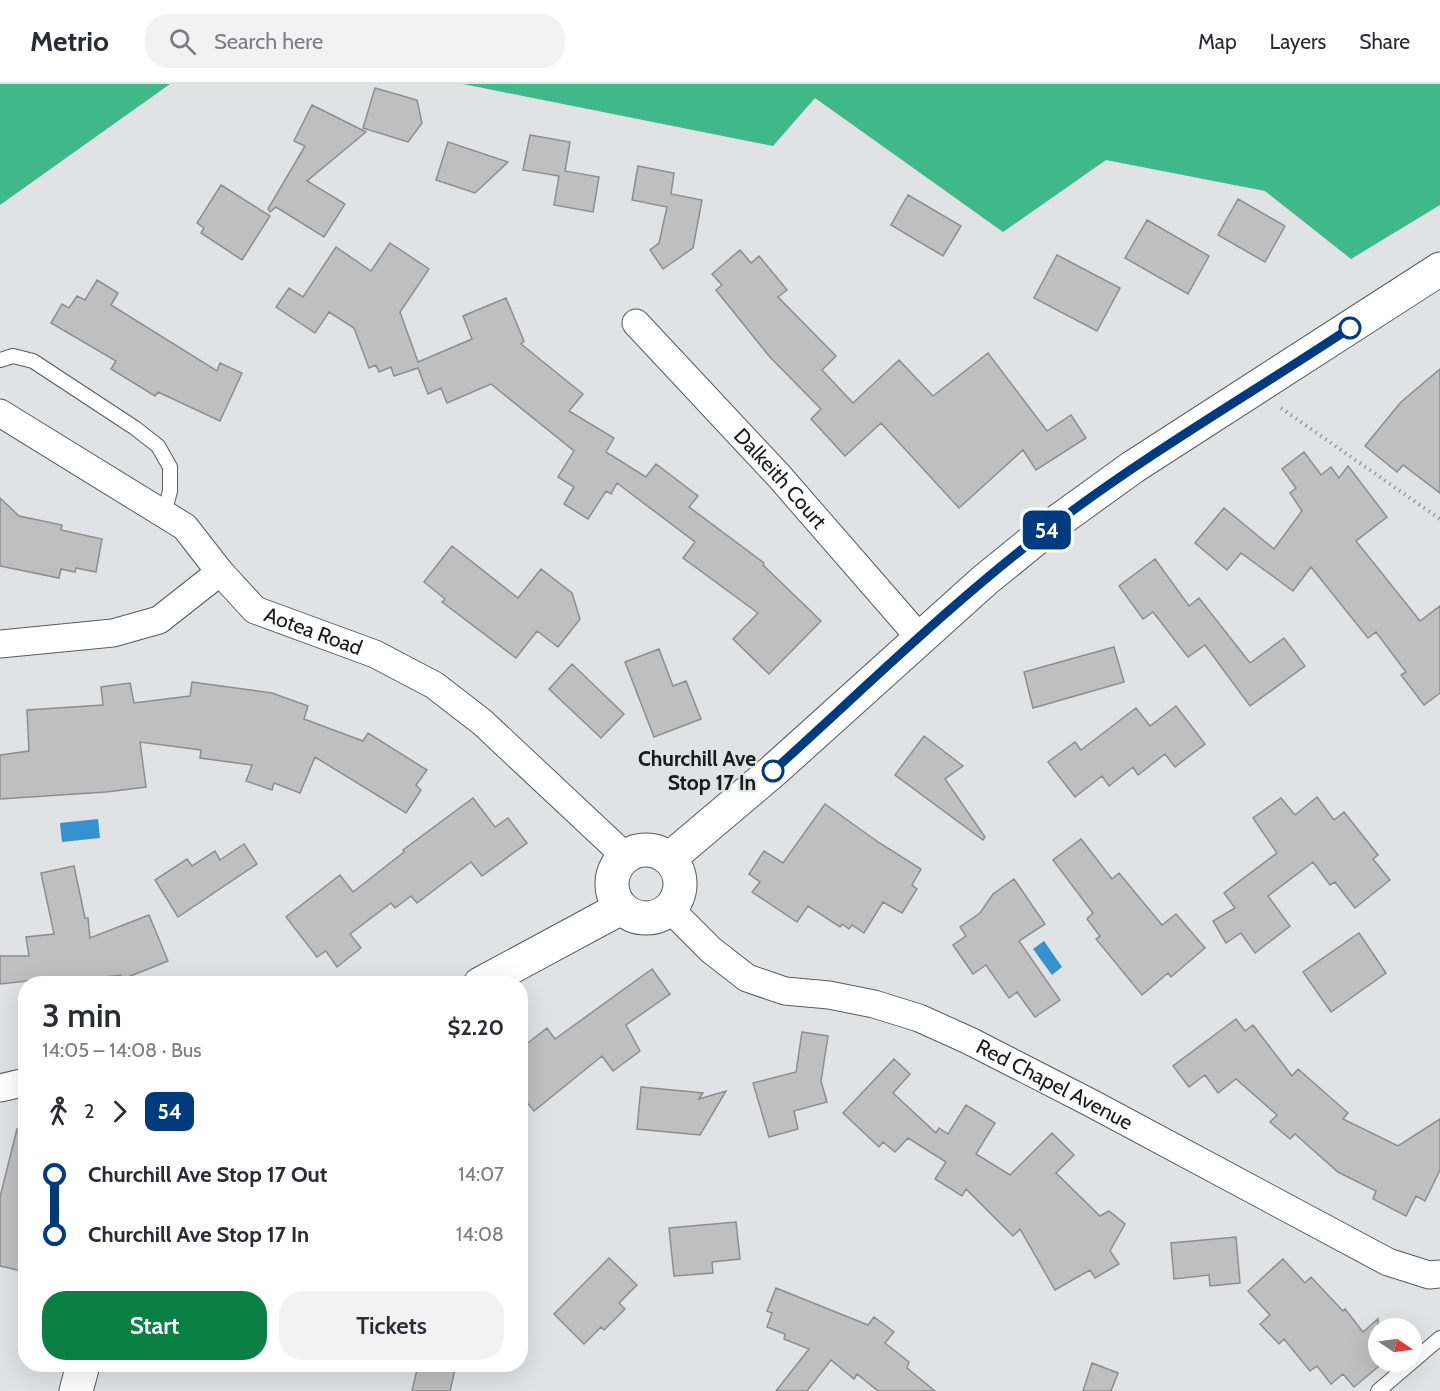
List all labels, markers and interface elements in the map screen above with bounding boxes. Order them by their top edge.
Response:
search box [145,14,565,68]
text: Metrio [30,24,109,58]
icon: search [166,25,199,58]
text: Search here [214,28,323,55]
text: Map [1198,29,1237,54]
text: Layers [1270,29,1326,54]
text: Share [1359,29,1410,54]
unlabelled marker [1339,317,1361,339]
street label: Dalkeith Court [729,423,832,534]
line badge: 54 [1020,510,1074,550]
text: 54 [1035,518,1059,543]
street label: Aotea Road [261,602,366,660]
place label: Churchill Ave Stop 17 In [638,746,756,795]
marker: Churchill Ave Stop 17 In [762,760,784,782]
text: 3 min [42,995,122,1035]
text: $2.20 [448,1014,504,1041]
street label: Red Chapel Avenue [972,1033,1137,1135]
text: 14:05 – 14:08 · Bus [42,1038,202,1062]
icon: walk [42,1095,75,1128]
icon: forward [103,1095,136,1128]
text: 2 [84,1099,94,1123]
text: 54 [157,1099,182,1124]
text: Churchill Ave Stop 17 Out [88,1161,327,1188]
text: 14:07 [458,1162,504,1186]
text: Churchill Ave Stop 17 In [88,1221,309,1248]
text: 14:08 [456,1222,504,1246]
button: Start [42,1291,267,1360]
button: Tickets [279,1291,504,1360]
north arrow [1368,1318,1422,1372]
map controls [1368,1318,1422,1372]

